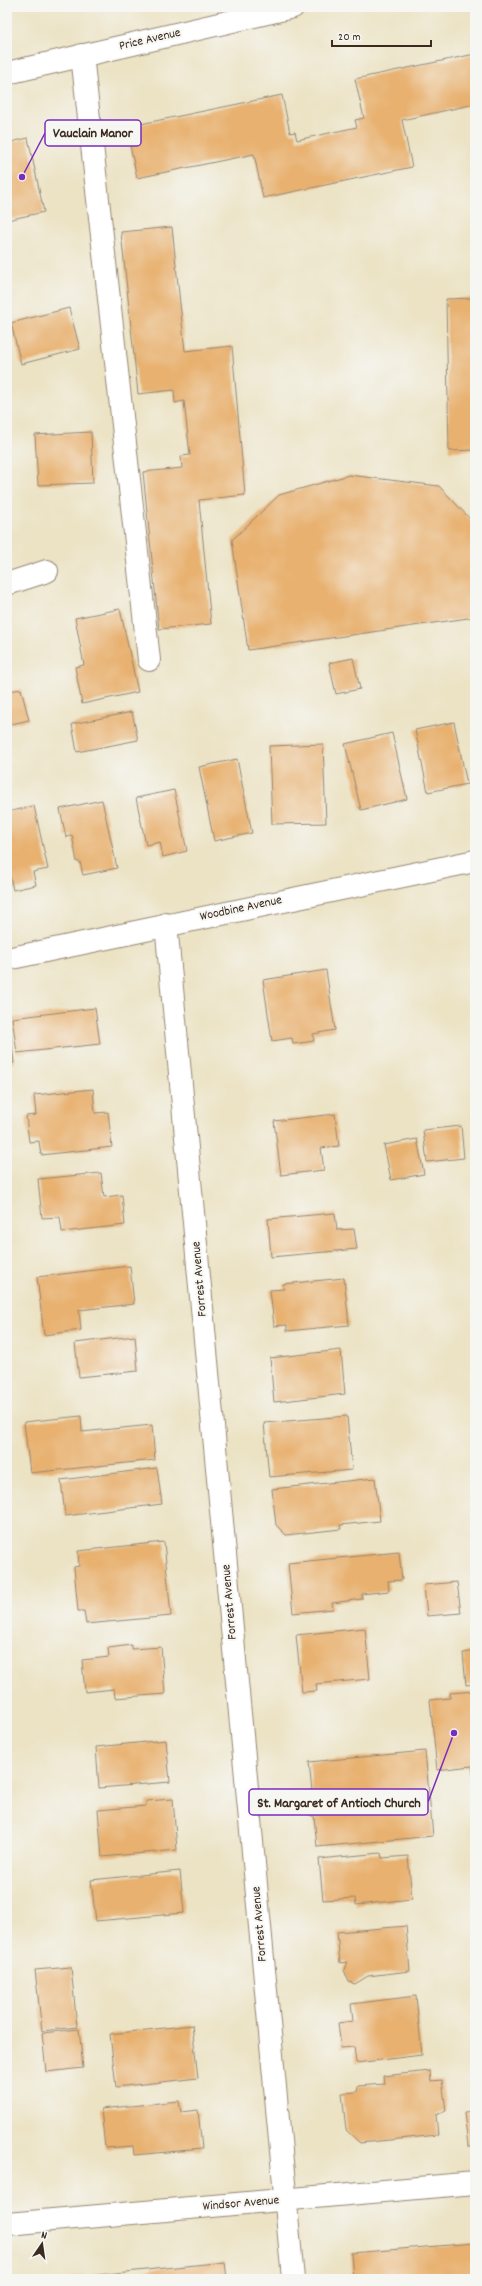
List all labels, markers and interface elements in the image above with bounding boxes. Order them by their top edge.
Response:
scale bar [332,22,431,48]
street label: Price Avenue [117,24,183,56]
text: 20 m [338,29,361,46]
callout: Vauclain Manor [45,120,141,146]
text: Vauclain Manor [53,124,134,144]
street label: Woodbine Avenue [198,891,284,927]
street label: Forrest Avenue [187,1240,213,1318]
street label: Forrest Avenue [217,1563,243,1641]
callout: St. Margaret of Antioch Church [249,1789,428,1815]
text: St. Margaret of Antioch Church [257,1794,421,1814]
street label: Forrest Avenue [247,1885,273,1963]
street label: Windsor Avenue [202,2191,280,2217]
north arrow [22,2224,62,2264]
text: N [39,2228,49,2245]

